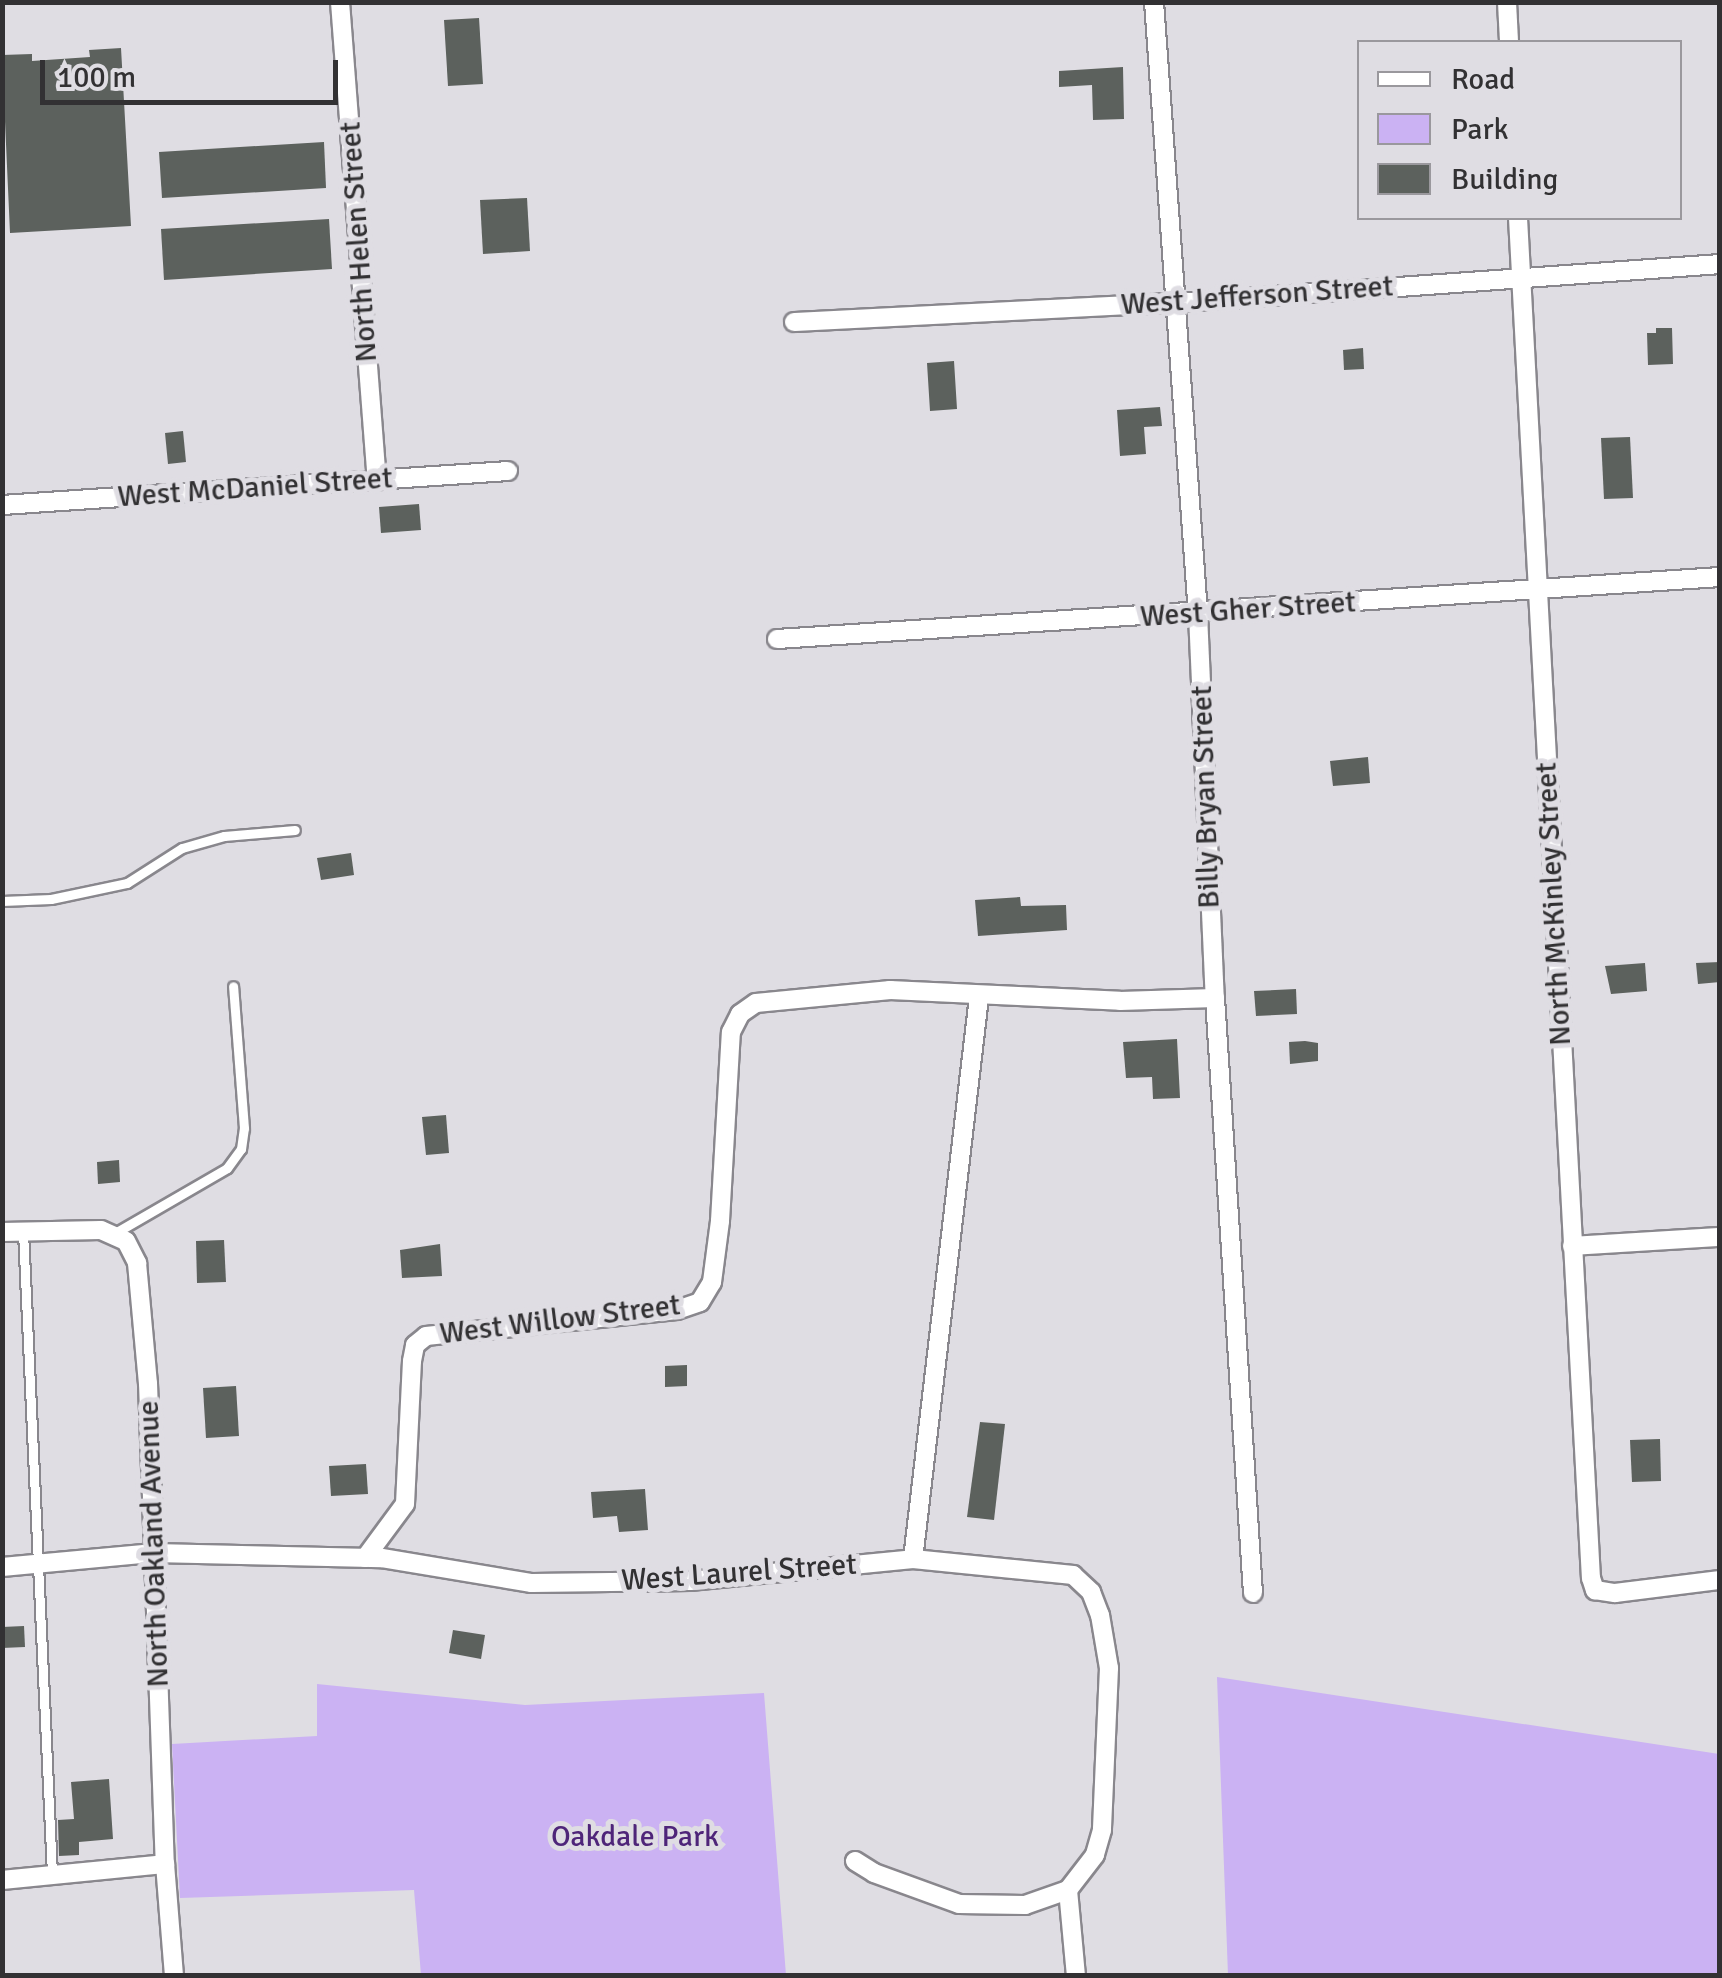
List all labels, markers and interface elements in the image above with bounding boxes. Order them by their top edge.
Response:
scale bar [45,40,342,102]
legend [1357,40,1682,220]
text: 100 m [57,59,136,96]
text: Road [1451,61,1515,98]
text: Park [1451,111,1509,148]
street label: North Helen Street [333,121,385,363]
text: Building [1451,161,1558,198]
street label: West Jefferson Street [1120,269,1394,323]
street label: West McDaniel Street [116,460,394,516]
street label: West Gher Street [1139,585,1357,635]
street label: Billy Bryan Street [1184,685,1228,909]
street label: North McKinley Street [1529,761,1579,1047]
street label: West Willow Street [438,1287,682,1353]
street label: North Oakland Avenue [131,1400,177,1688]
street label: West Laurel Street [620,1547,858,1599]
park label: Oakdale Park [551,1819,719,1855]

